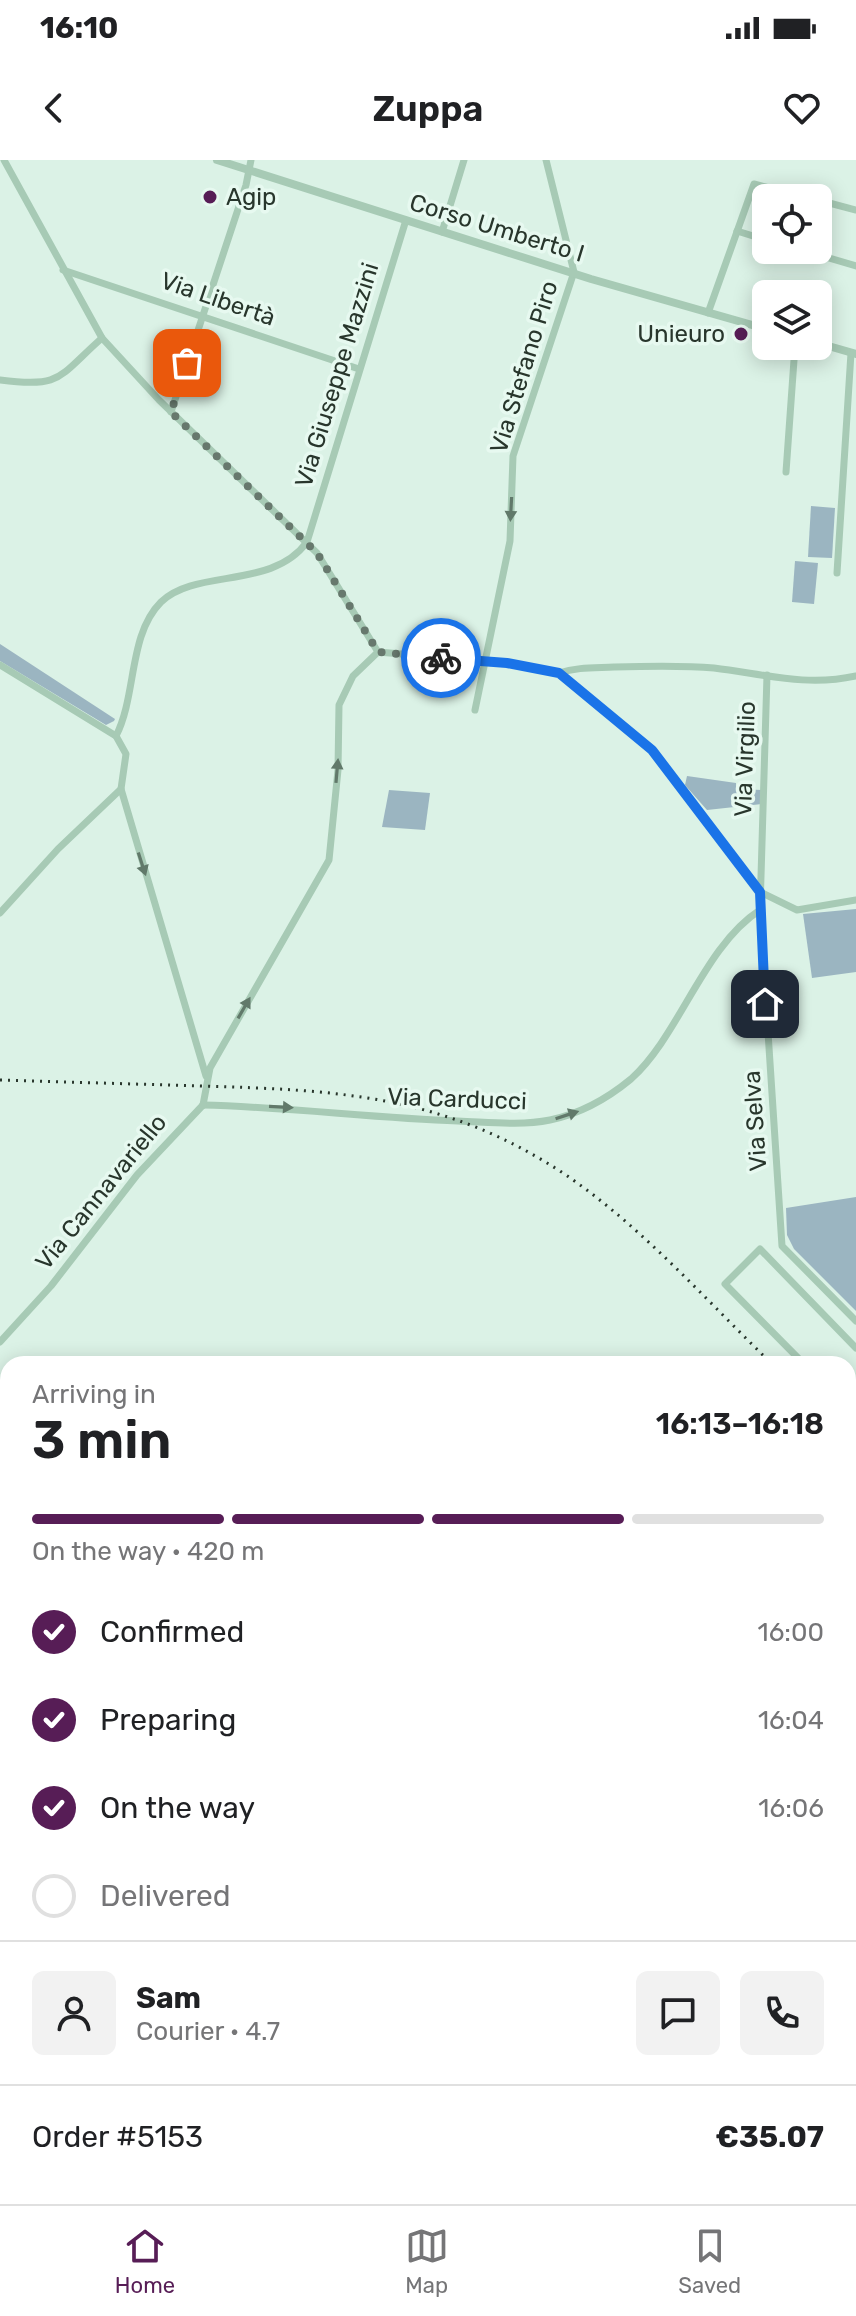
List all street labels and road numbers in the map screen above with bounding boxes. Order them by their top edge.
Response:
street label: Corso Umberto I [406,188,588,268]
street label: Via Giuseppe Mazzini [289,259,385,491]
street label: Via Libertà [157,266,279,332]
street label: Via Stefano Piro [485,278,563,456]
street label: Via Virgilio [729,701,761,817]
street label: Via Selva [738,1070,772,1172]
street label: Via Carducci [387,1083,527,1115]
street label: Via Cannavariello [30,1109,172,1275]

